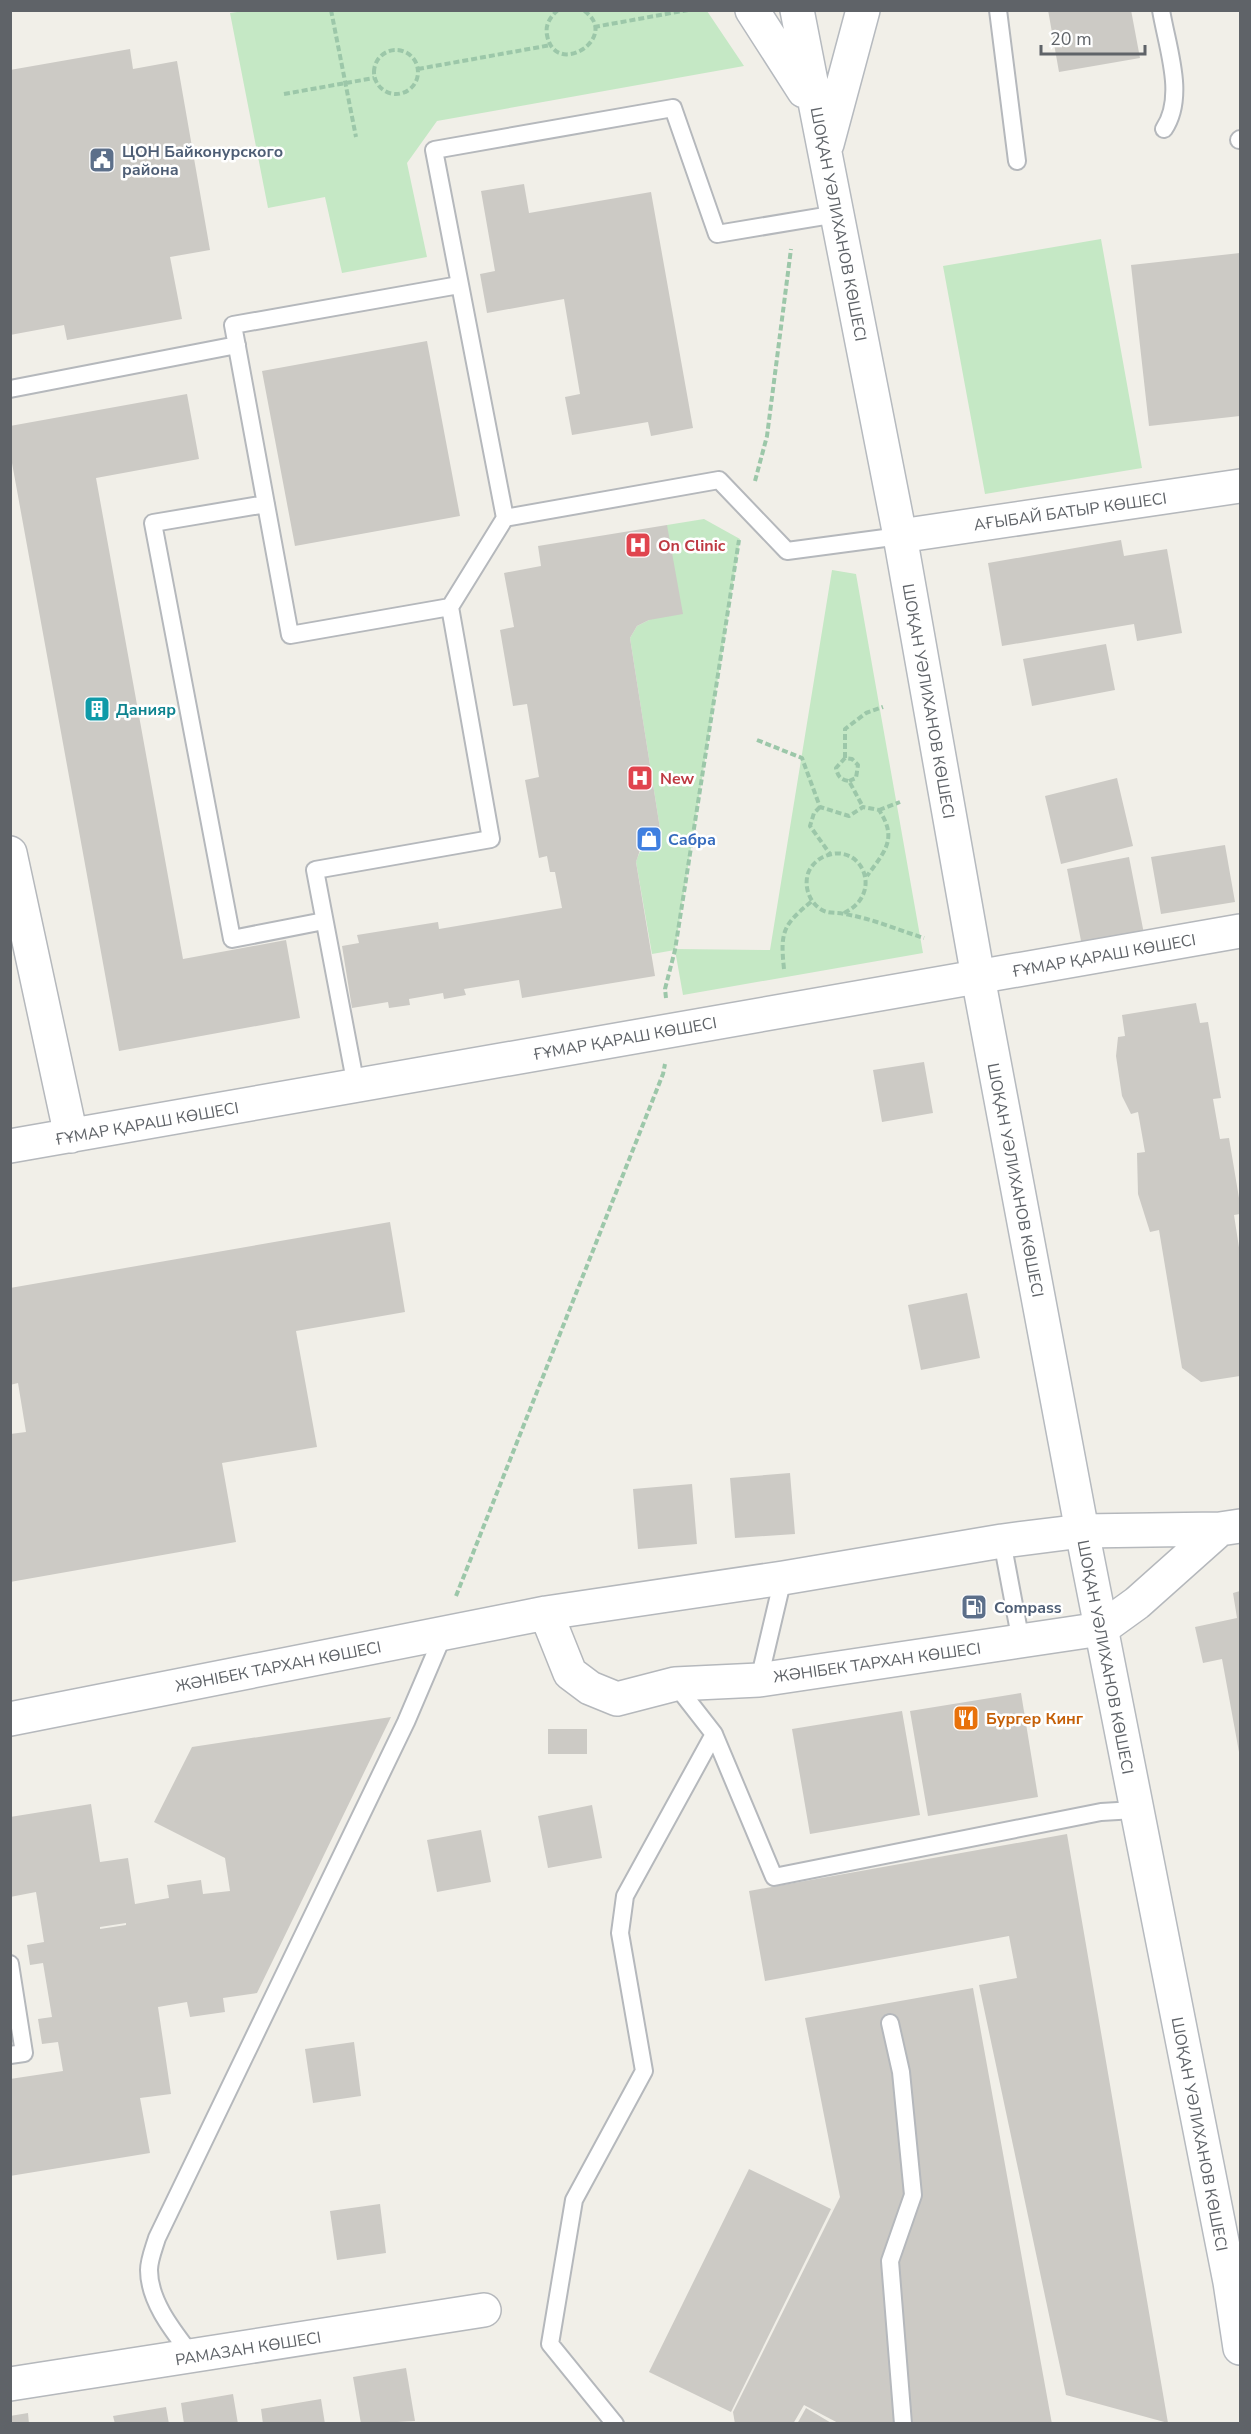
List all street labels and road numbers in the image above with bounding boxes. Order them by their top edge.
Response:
street label: ШОҚАН УӘЛИХАНОВ КӨШЕСІ [804,105,872,343]
street label: АҒЫБАЙ БАТЫР КӨШЕСІ [972,488,1168,536]
street label: ШОҚАН УӘЛИХАНОВ КӨШЕСІ [897,582,960,820]
street label: ҒҰМАР ҚАРАШ КӨШЕСІ [1011,929,1198,983]
street label: ҒҰМАР ҚАРАШ КӨШЕСІ [532,1012,719,1066]
street label: ШОҚАН УӘЛИХАНОВ КӨШЕСІ [981,1061,1049,1299]
street label: ҒҰМАР ҚАРАШ КӨШЕСІ [54,1097,241,1151]
street label: ШОҚАН УӘЛИХАНОВ КӨШЕСІ [1071,1538,1139,1776]
street label: ЖӘНІБЕК ТАРХАН КӨШЕСІ [173,1636,383,1698]
street label: ЖӘНІБЕК ТАРХАН КӨШЕСІ [772,1638,982,1688]
street label: ШОҚАН УӘЛИХАНОВ КӨШЕСІ [1165,2015,1233,2253]
street label: РАМАЗАН КӨШЕСІ [174,2327,323,2371]

